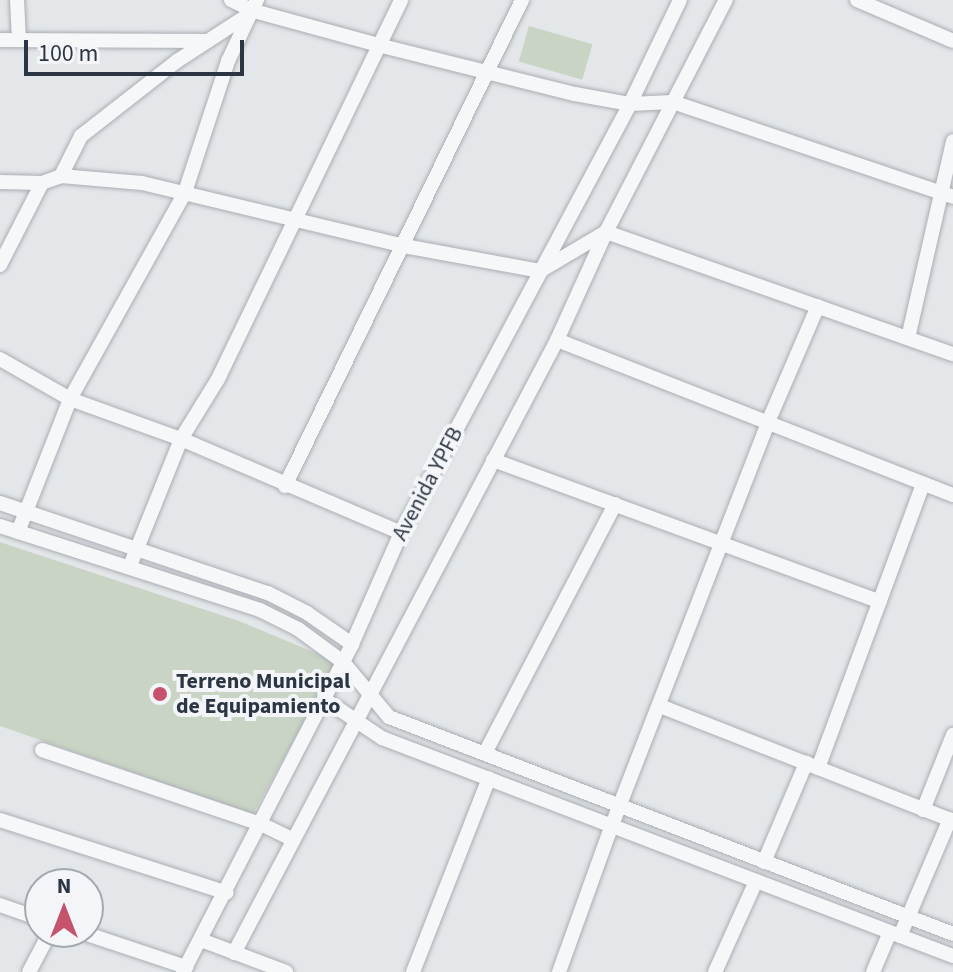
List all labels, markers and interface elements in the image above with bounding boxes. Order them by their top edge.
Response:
scale bar [28,24,248,74]
text: 100 m [38,36,98,71]
street label: Avenida YPFB [387,423,469,545]
place label: Terreno Municipal de Equipamiento [176,668,350,720]
marker: Terreno Municipal de Equipamiento [151,685,169,703]
north arrow [24,868,104,948]
text: N [57,870,71,902]

